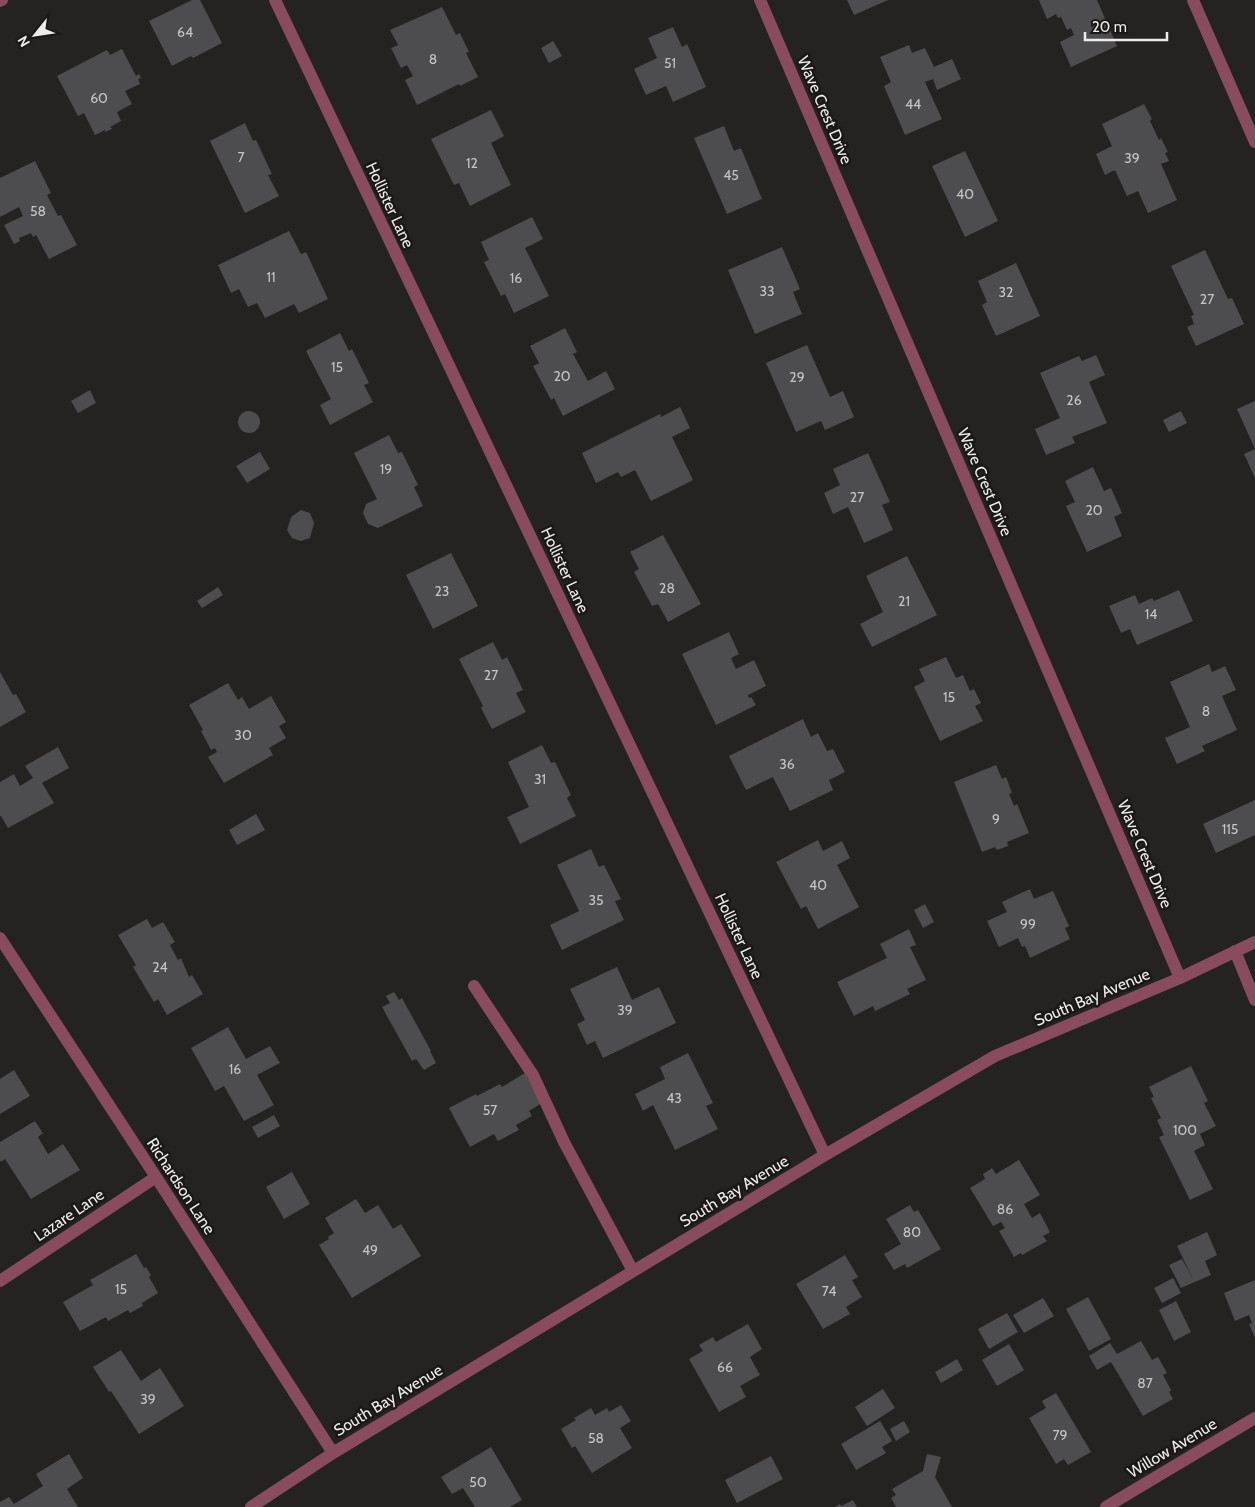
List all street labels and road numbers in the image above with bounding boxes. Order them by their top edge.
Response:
street label: Wave Crest Drive [794,53,856,167]
street label: Hollister Lane [362,159,418,251]
street label: Wave Crest Drive [954,425,1016,539]
street label: Hollister Lane [537,524,593,616]
street label: Wave Crest Drive [1114,797,1176,911]
street label: Hollister Lane [711,890,767,982]
street label: South Bay Avenue [1031,964,1153,1030]
street label: Richardson Lane [143,1134,219,1238]
street label: South Bay Avenue [676,1151,792,1231]
street label: Lazare Lane [30,1185,108,1245]
street label: South Bay Avenue [330,1360,446,1440]
street label: Willow Avenue [1124,1414,1220,1482]

